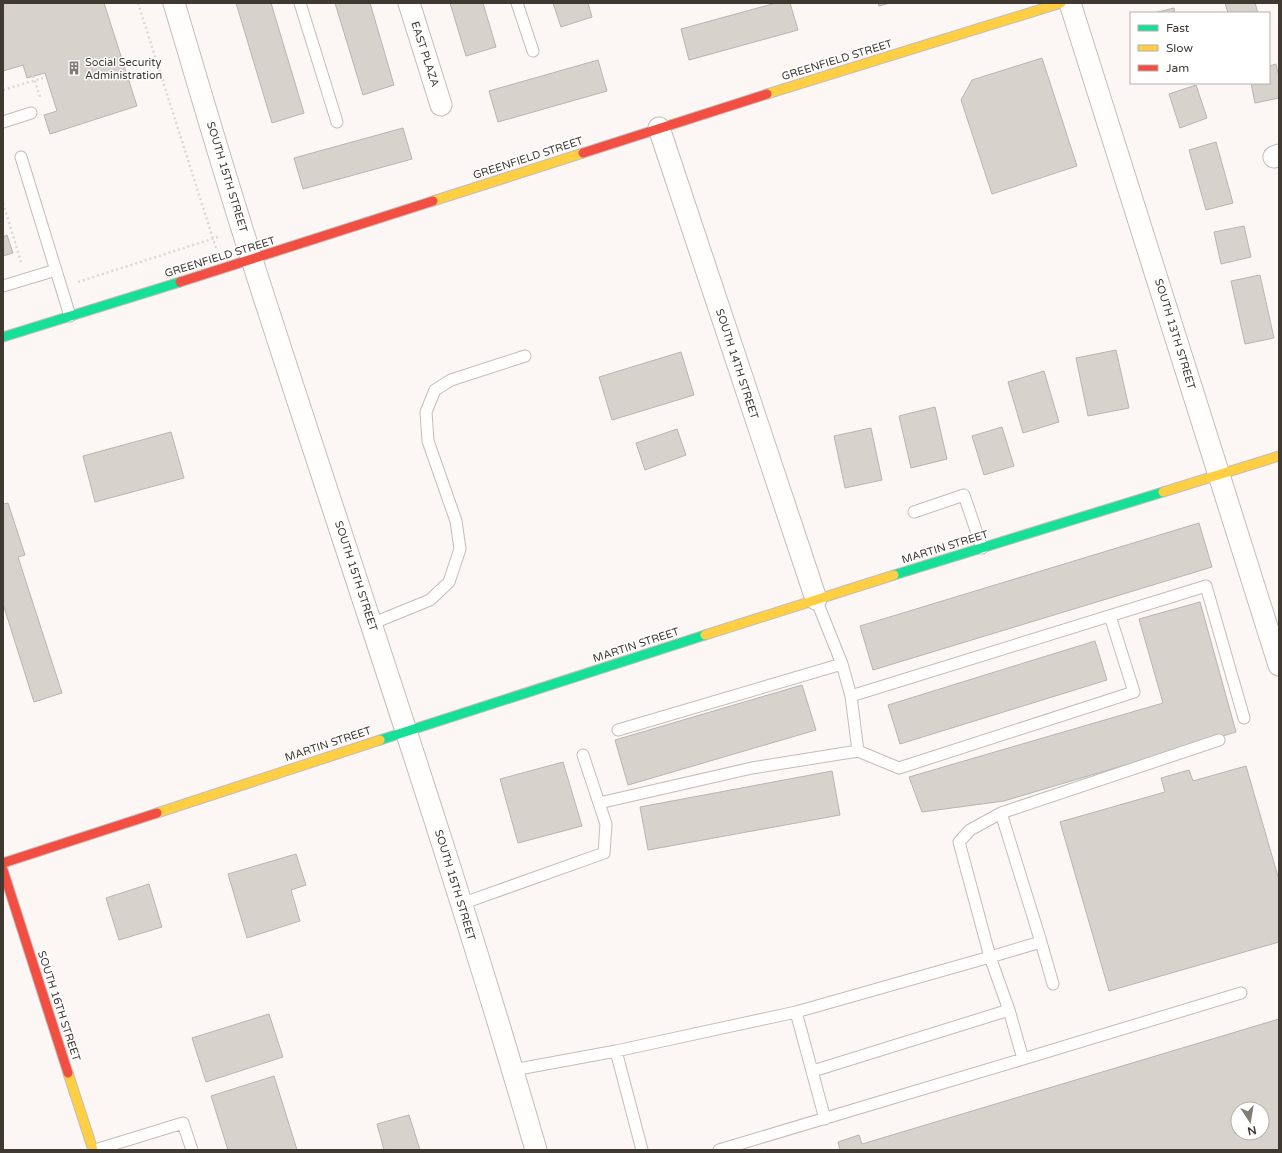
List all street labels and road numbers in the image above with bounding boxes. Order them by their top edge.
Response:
street label: EAST PLAZA [408,20,442,88]
street label: GREENFIELD STREET [780,37,894,83]
street label: SOUTH 15TH STREET [204,120,250,234]
street label: GREENFIELD STREET [471,134,585,182]
street label: GREENFIELD STREET [163,234,277,280]
street label: SOUTH 13TH STREET [1152,277,1198,391]
street label: SOUTH 14TH STREET [713,307,761,421]
street label: SOUTH 15TH STREET [332,519,380,633]
street label: MARTIN STREET [900,528,990,566]
street label: MARTIN STREET [591,625,681,665]
street label: MARTIN STREET [283,724,373,764]
street label: SOUTH 15TH STREET [432,828,478,942]
street label: SOUTH 16TH STREET [35,949,83,1063]

